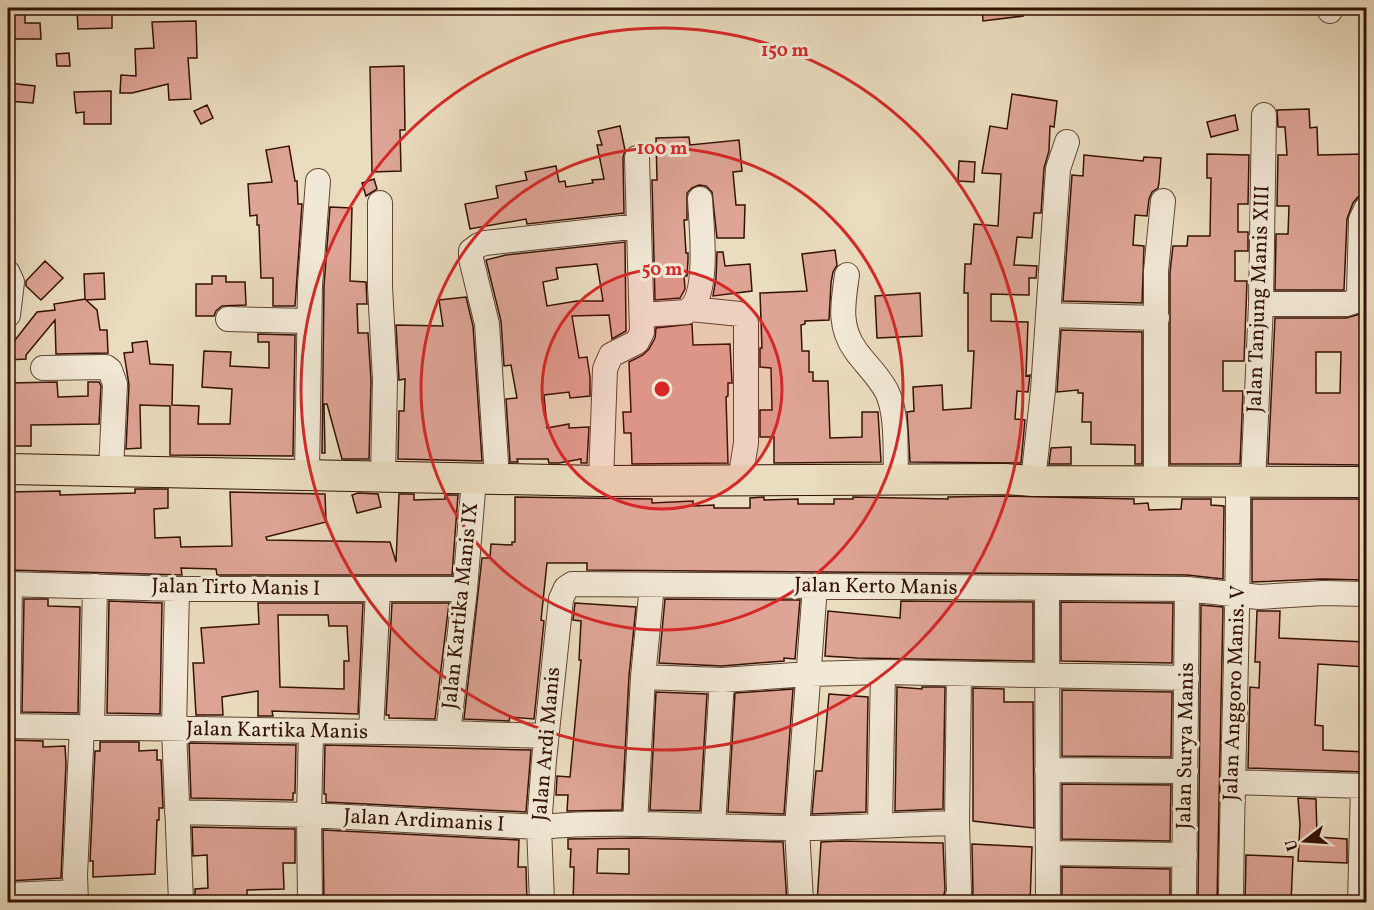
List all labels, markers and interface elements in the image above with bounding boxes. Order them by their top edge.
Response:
text: 150 m [761,39,809,64]
text: 100 m [637,137,687,162]
street label: Jalan Tanjung Manis XIII [1241,185,1277,413]
text: 50 m [642,258,682,283]
centre of rings [652,379,672,399]
street label: Jalan Kartika Manis IX [436,501,486,711]
street label: Jalan Kerto Manis [794,571,958,603]
street label: Jalan Tirto Manis I [151,572,321,604]
street label: Jalan Anggoro Manis. V [1217,585,1253,801]
street label: Jalan Surya Manis [1170,662,1202,830]
street label: Jalan Ardi Manis [526,666,568,822]
street label: Jalan Kartika Manis [186,715,368,747]
street label: Jalan Ardimanis I [343,802,505,840]
north arrow [1275,811,1335,871]
text: U [1280,836,1305,853]

